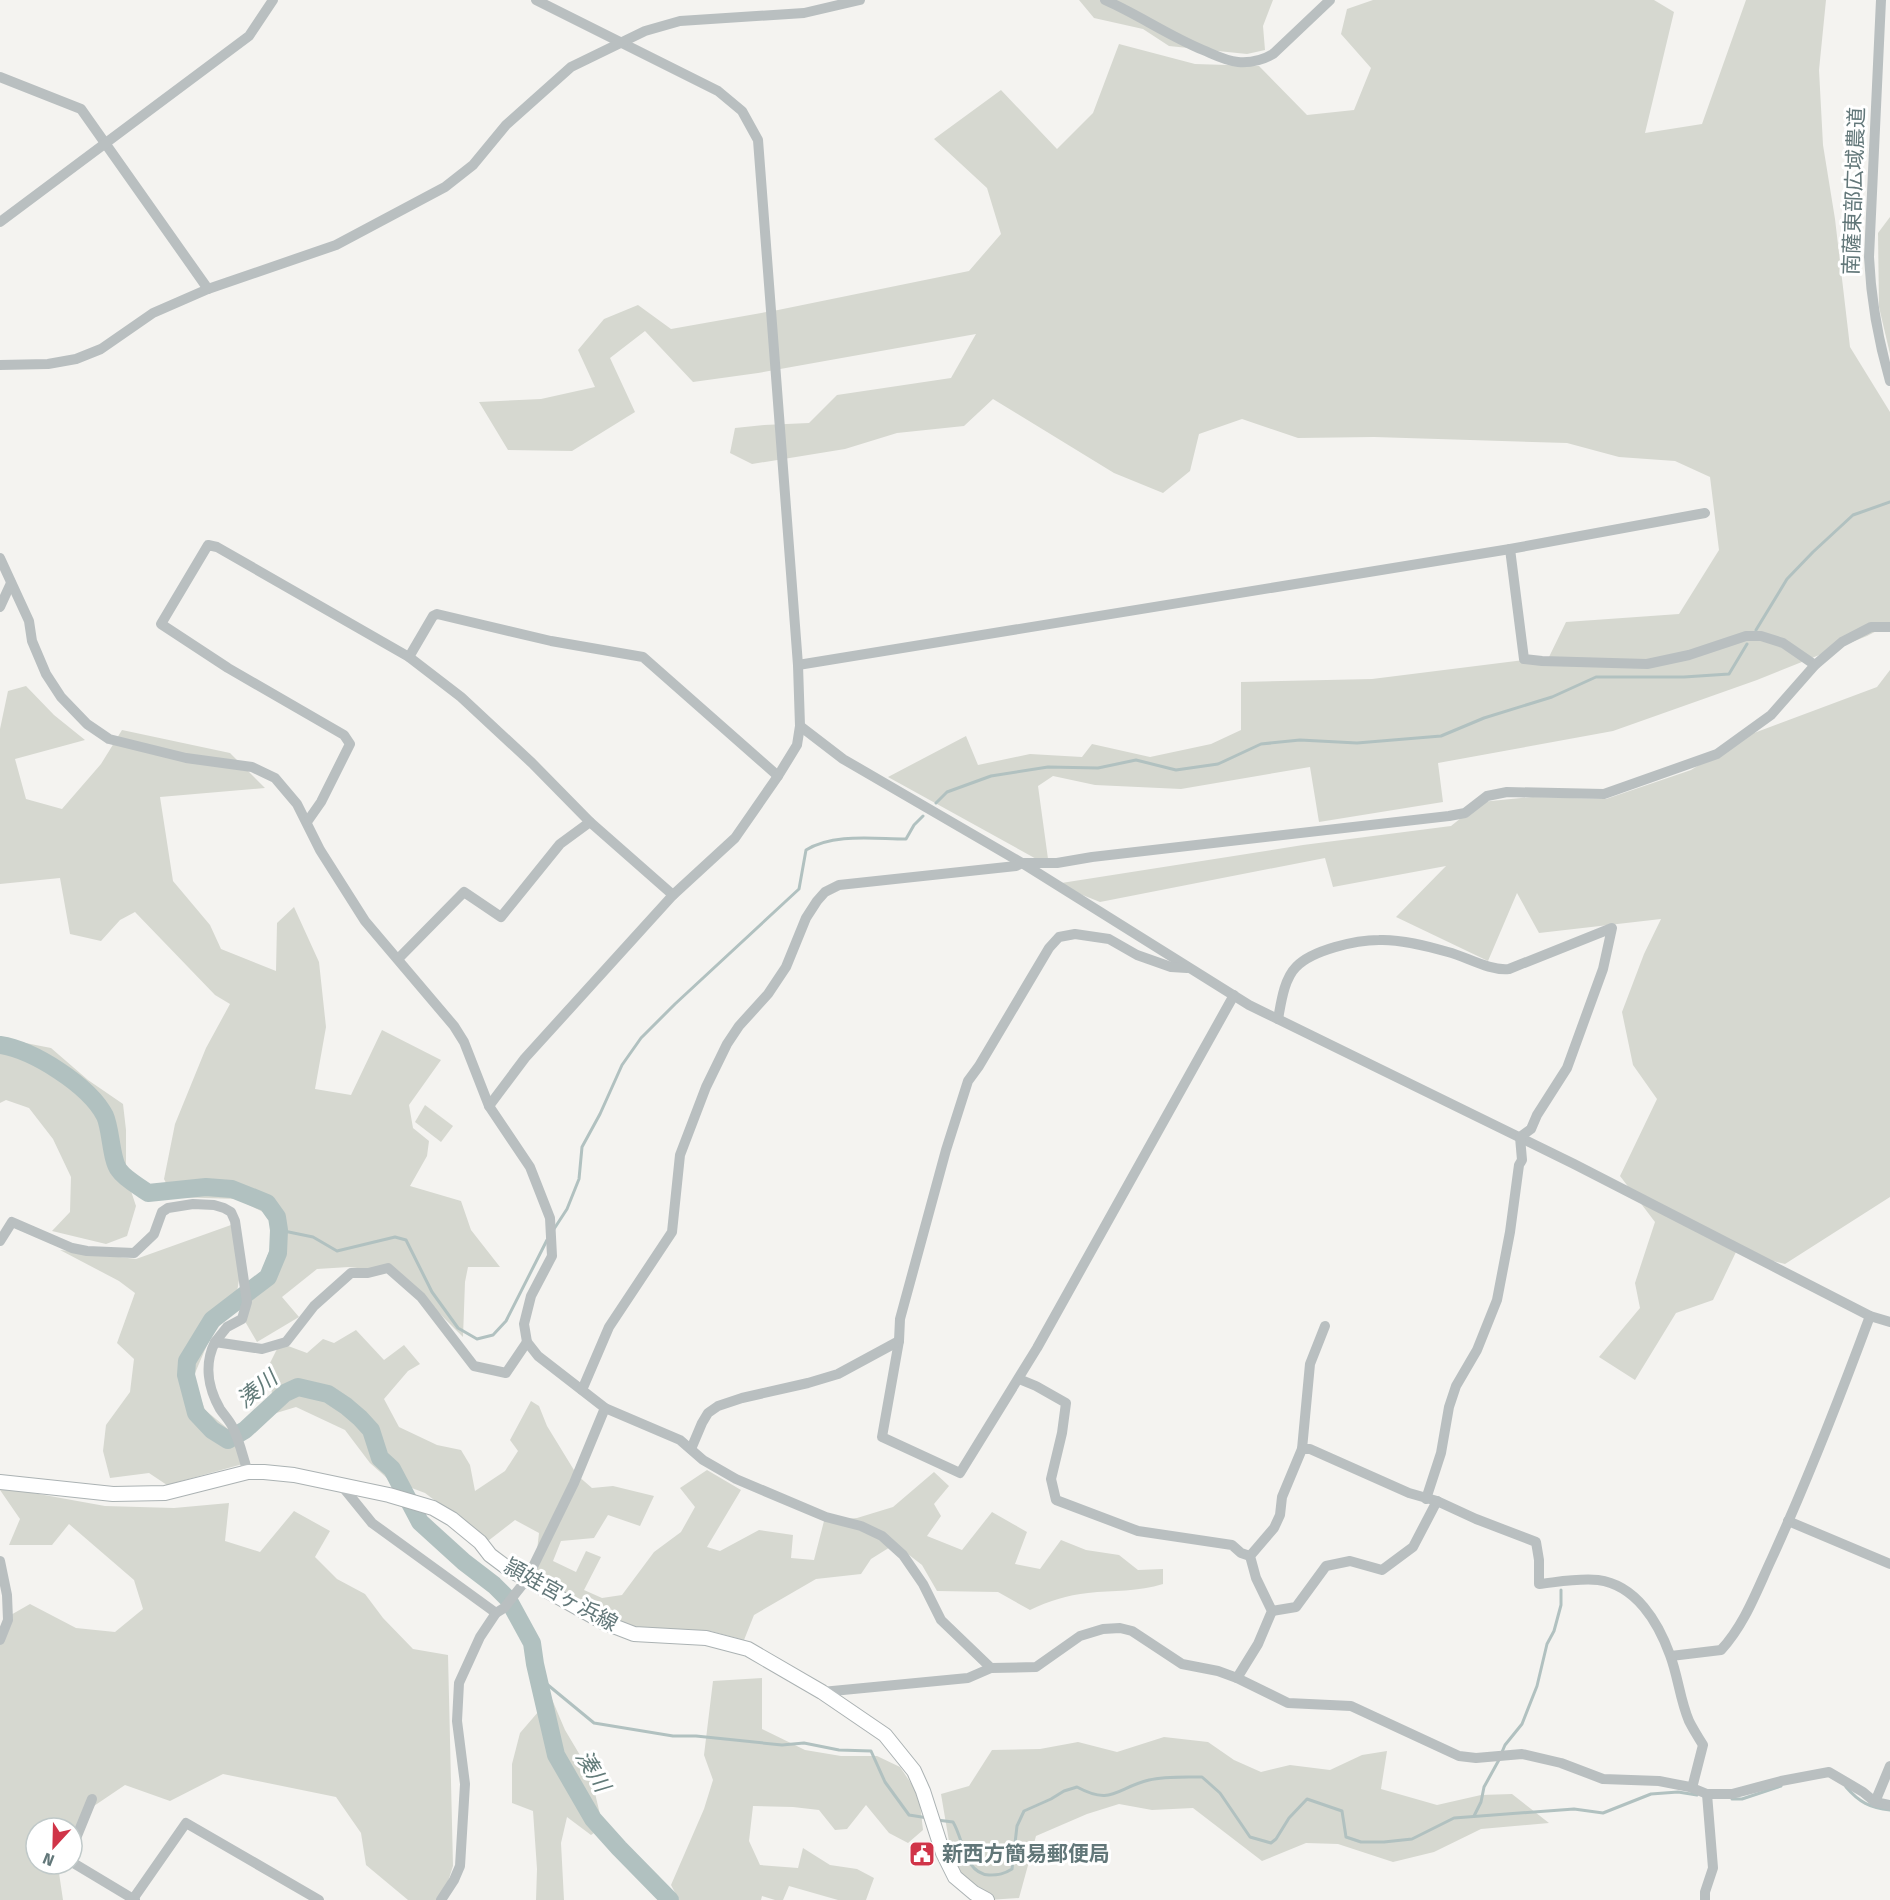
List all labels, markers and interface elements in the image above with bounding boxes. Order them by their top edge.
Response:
street label: 南薩東部広域農道 [1838,107,1870,275]
water label: 湊川 [231,1363,284,1413]
street label: 頴娃宮ヶ浜線 [500,1553,622,1637]
water label: 湊川 [570,1745,617,1799]
north arrow [24,1816,84,1876]
public building icon: 新西方簡易郵便局 [907,1839,937,1869]
place label: 新西方簡易郵便局 [942,1841,1110,1867]
text: N [40,1849,57,1870]

